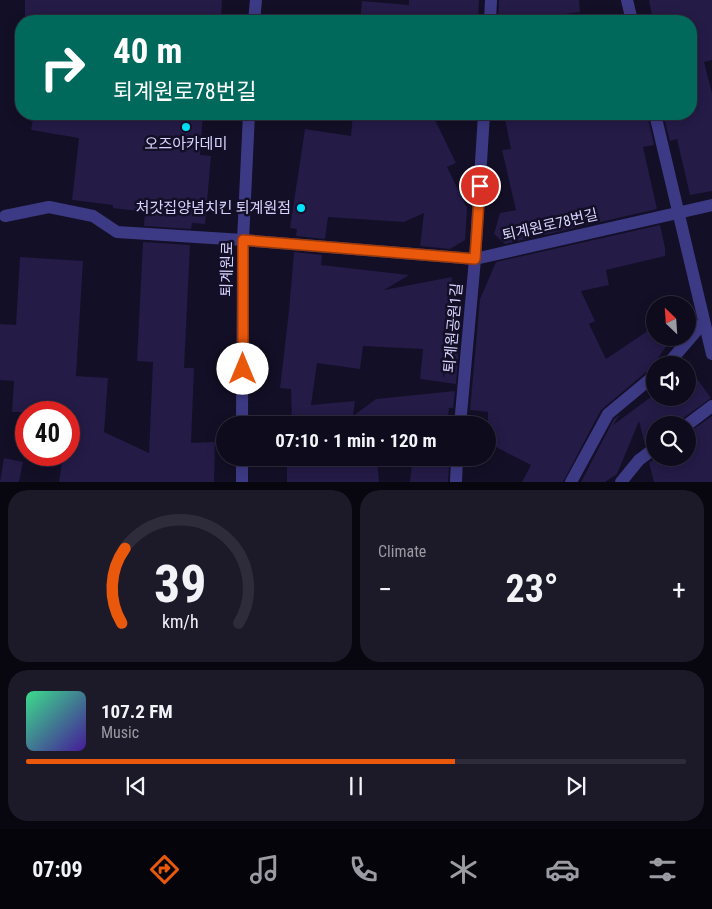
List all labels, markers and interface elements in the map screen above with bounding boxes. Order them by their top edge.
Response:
text: 40 m [113,31,182,72]
icon: right [30,35,95,100]
text: 퇴계원로78번길 [113,79,256,104]
marker: 오즈아카데미 [180,121,192,133]
place label: 오즈아카데미 [145,135,227,153]
pin [459,165,501,207]
icon: arrive [466,172,494,200]
place label: 처갓집양념치킨 퇴계원점 [136,199,291,217]
marker: 처갓집양념치킨 퇴계원점 [295,202,307,214]
street label: 퇴계원로78번길 [500,205,600,245]
street label: 퇴계원로 [218,241,236,297]
street label: 퇴계원공원1길 [440,282,466,374]
north arrow [646,296,696,346]
map controls [646,296,696,466]
position arrow [216,342,268,394]
button: sound [646,356,696,406]
speed limit sign: 40 [15,401,80,466]
button: search [646,416,696,466]
text: 07:10 · 1 min · 120 m [275,429,437,452]
text: Climate [378,542,426,561]
text: 39 [154,554,206,615]
text: 23° [505,567,559,611]
text: − [378,573,392,606]
text: + [672,573,686,606]
text: km/h [162,611,198,632]
text: 107.2 FM [101,700,173,723]
text: Music [101,723,139,742]
icon: previous [122,772,150,800]
icon: pause [342,772,370,800]
icon: next [562,772,590,800]
icon: directions [147,852,182,887]
icon: music [247,852,282,887]
icon: phone [346,852,381,887]
icon: climate [446,852,481,887]
icon: car [545,852,580,887]
icon: filters [645,852,680,887]
text: 07:09 [32,857,83,882]

